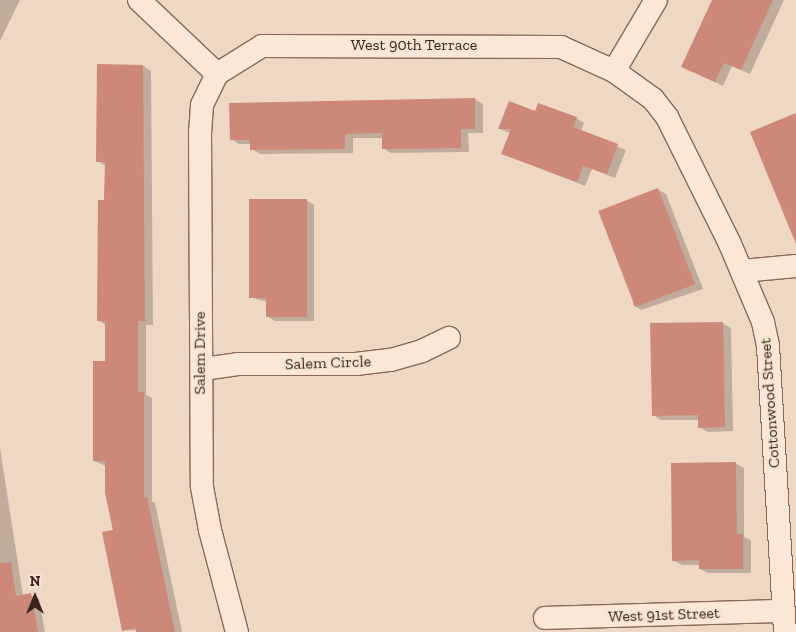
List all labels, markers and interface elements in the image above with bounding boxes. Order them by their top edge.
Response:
street label: West 90th Terrace [350,35,478,55]
street label: Salem Drive [190,311,210,395]
street label: Cottonwood Street [756,337,784,469]
street label: Salem Circle [285,352,371,374]
north arrow [10,572,60,622]
text: N [30,573,40,590]
street label: West 91st Street [608,603,720,627]

